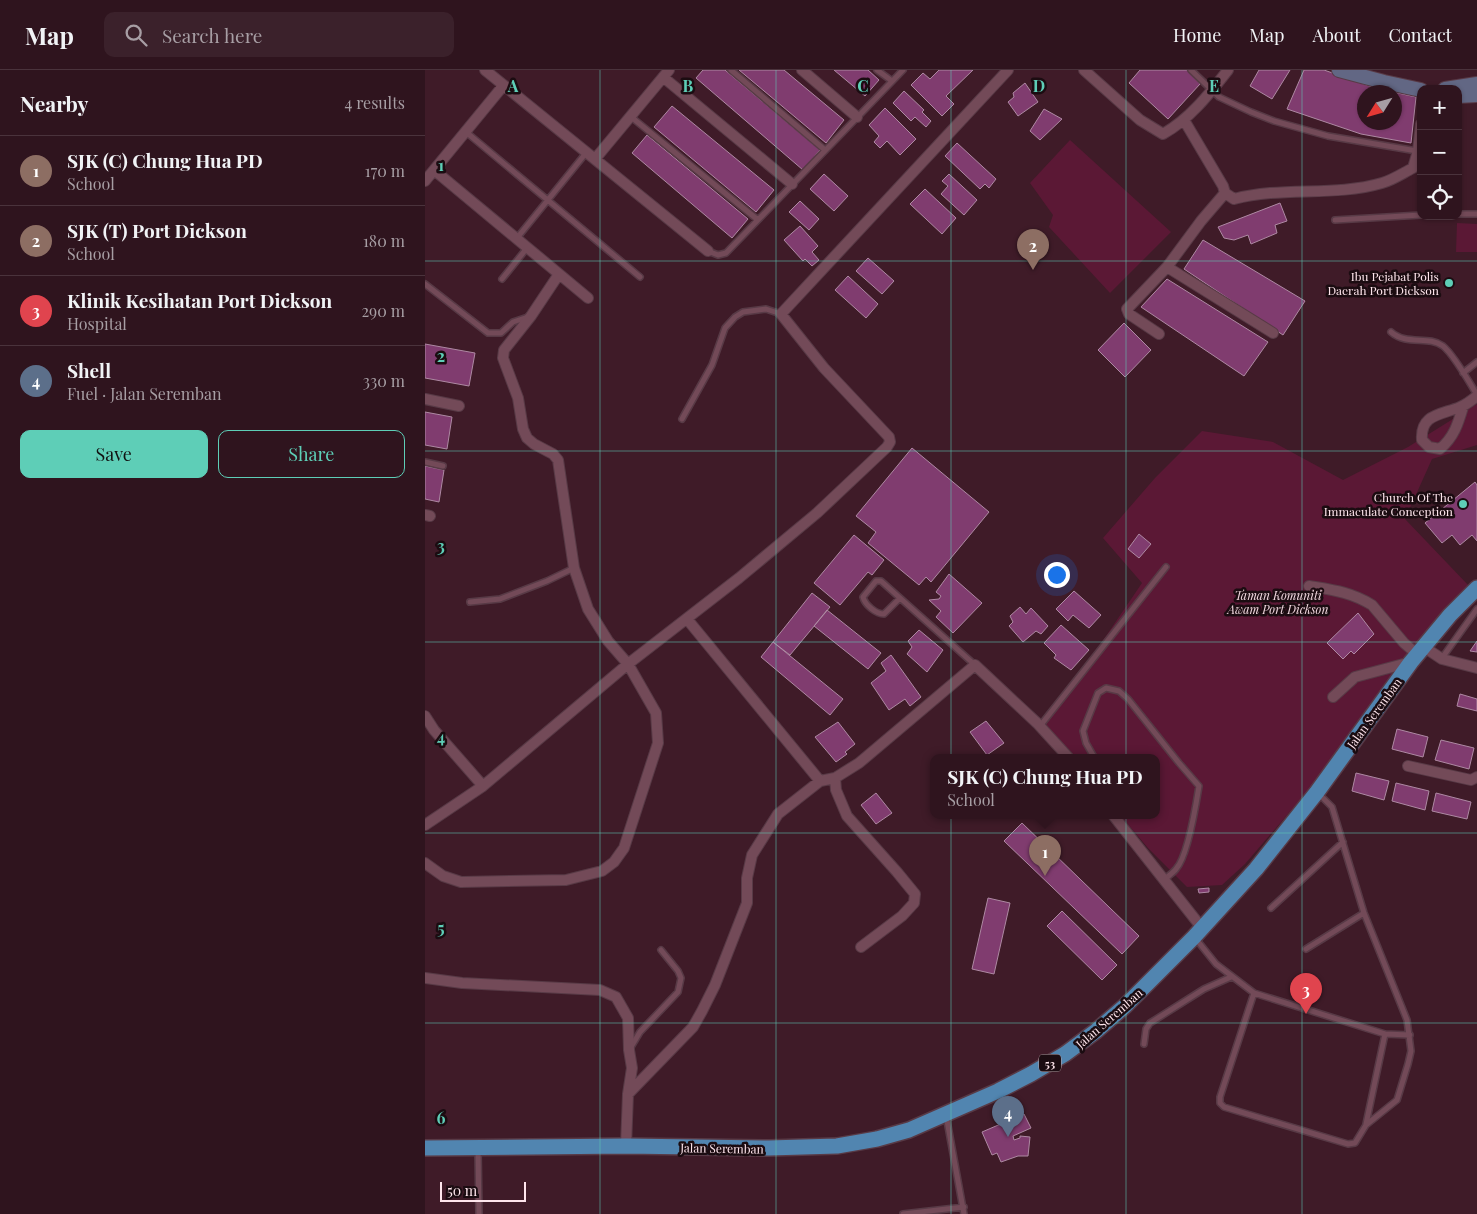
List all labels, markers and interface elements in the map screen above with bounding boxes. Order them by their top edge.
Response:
search box [104,12,454,57]
text: Map [25,19,74,51]
icon: search [122,21,150,49]
text: Search here [162,22,262,48]
text: Home [1173,23,1221,47]
text: Map [1249,23,1284,47]
text: About [1312,23,1361,47]
text: Contact [1389,23,1452,47]
text: A [507,75,519,96]
text: B [683,75,694,96]
text: C [857,75,869,96]
text: D [1033,75,1045,96]
text: E [1209,75,1219,96]
north arrow [1357,85,1402,130]
map controls [1417,85,1462,220]
button: + [1417,85,1462,130]
text: Nearby [20,89,89,117]
text: 4 results [344,92,405,113]
button: − [1417,130,1462,175]
text: SJK (C) Chung Hua PD [67,147,263,173]
text: 1 [438,154,444,175]
text: 1 [33,160,39,181]
text: 170 m [365,160,405,181]
text: School [67,173,115,194]
button: locate [1417,175,1462,220]
text: SJK (T) Port Dickson [67,217,247,243]
pin: 2 [1017,229,1049,270]
text: 2 [32,230,40,251]
text: 180 m [363,230,405,251]
text: School [67,243,115,264]
place label: Ibu Pejabat Polis Daerah Port Dickson [1327,268,1439,298]
marker: Ibu Pejabat Polis Daerah Port Dickson [1443,277,1455,289]
text: Klinik Kesihatan Port Dickson [67,287,332,313]
text: 3 [32,300,40,321]
text: 290 m [361,300,405,321]
text: Hospital [67,313,127,334]
text: 2 [437,345,445,366]
text: Shell [67,357,111,383]
text: 4 [32,370,40,391]
text: 330 m [363,370,405,391]
text: Fuel · Jalan Seremban [67,383,222,404]
button: Save [20,430,208,478]
button: Share [218,430,405,478]
place label: Church Of The Immaculate Conception [1324,489,1453,519]
marker: Church Of The Immaculate Conception [1457,498,1469,510]
text: 3 [437,535,445,556]
your location [1044,562,1070,588]
park label: Taman Komuniti Awam Port Dickson [1226,587,1328,617]
street label: Jalan Seremban [1342,675,1405,752]
text: 4 [437,726,445,747]
popup [930,754,1160,819]
text: SJK (C) Chung Hua PD [947,763,1143,789]
text: School [947,789,995,810]
pin: 1 [1029,835,1061,876]
text: 5 [437,917,445,938]
pin: 3 [1290,973,1322,1014]
street label: Jalan Seremban [1071,985,1146,1052]
road number: 53 [1039,1054,1061,1071]
pin: 4 [992,1096,1024,1137]
text: 6 [437,1107,446,1128]
street label: Jalan Seremban [679,1139,764,1157]
scale bar [440,1179,526,1202]
text: 50 m [447,1181,477,1200]

